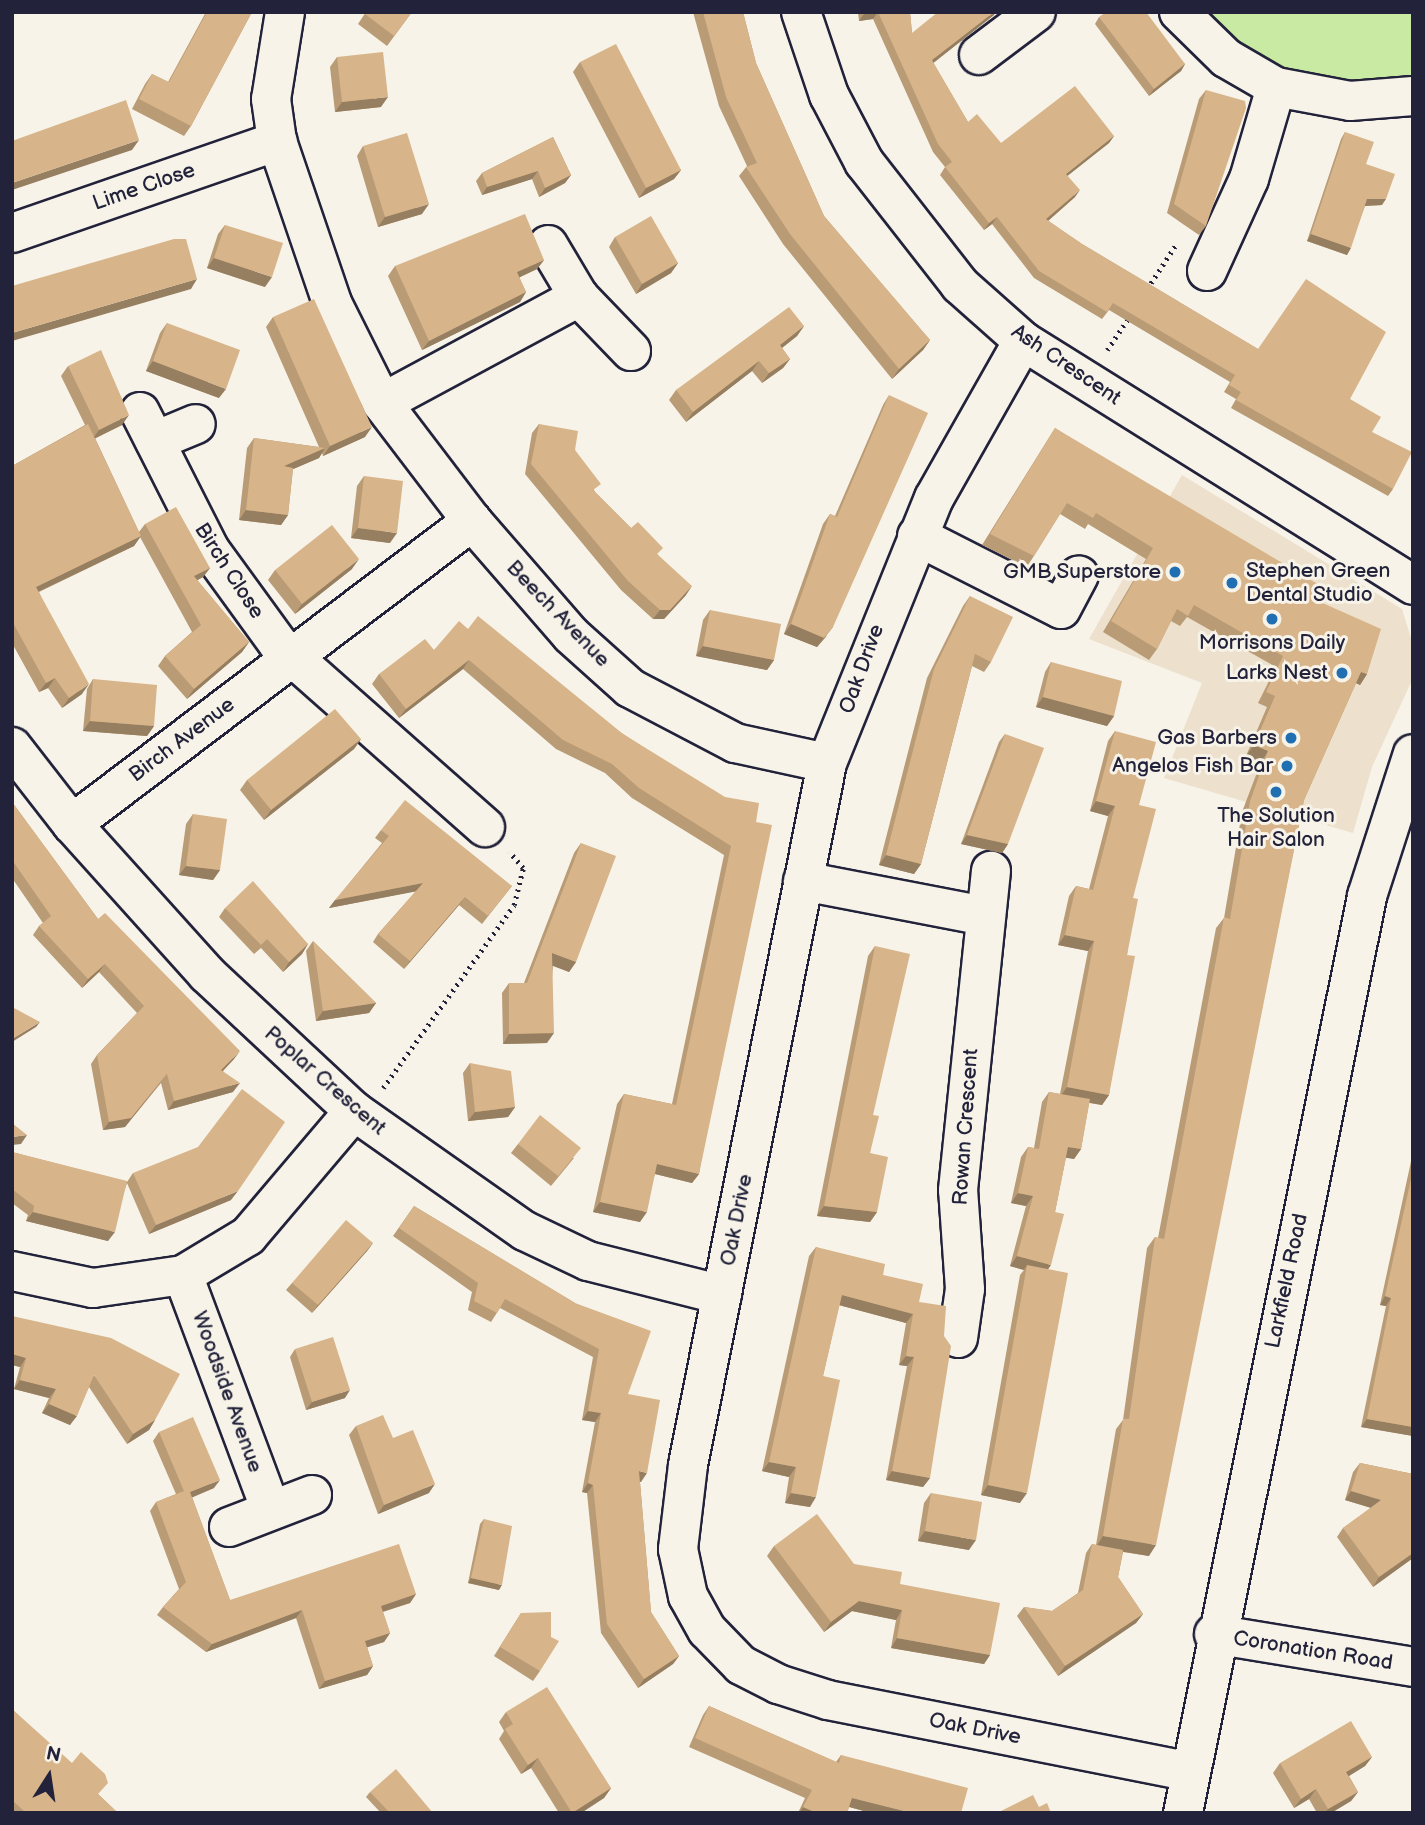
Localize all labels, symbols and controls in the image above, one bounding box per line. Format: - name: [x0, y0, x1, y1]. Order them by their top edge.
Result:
- street label: Lime Close: [89, 158, 199, 216]
- street label: Ash Crescent: [1006, 319, 1126, 411]
- street label: Birch Close: [189, 518, 269, 624]
- street label: Beech Avenue: [501, 556, 615, 672]
- place label: Stephen Green Dental Studio: [1246, 558, 1390, 608]
- place label: GMB Superstore: [1003, 559, 1161, 585]
- marker: GMB Superstore: [1167, 564, 1183, 580]
- marker: Stephen Green Dental Studio: [1224, 575, 1240, 591]
- marker: Morrisons Daily: [1264, 611, 1280, 627]
- street label: Oak Drive: [834, 621, 890, 717]
- place label: Morrisons Daily: [1199, 630, 1345, 656]
- place label: Larks Nest: [1226, 660, 1328, 686]
- marker: Larks Nest: [1334, 665, 1350, 681]
- street label: Birch Avenue: [124, 692, 240, 788]
- place label: Gas Barbers: [1157, 725, 1277, 751]
- marker: Gas Barbers: [1283, 730, 1299, 746]
- place label: Angelos Fish Bar: [1112, 753, 1273, 779]
- marker: Angelos Fish Bar: [1279, 758, 1295, 774]
- marker: The Solution Hair Salon: [1268, 784, 1284, 800]
- place label: The Solution Hair Salon: [1217, 803, 1335, 853]
- street label: Poplar Crescent: [259, 1021, 391, 1141]
- street label: Rowan Crescent: [948, 1048, 984, 1206]
- street label: Oak Drive: [716, 1172, 758, 1268]
- street label: Larkfield Road: [1260, 1211, 1314, 1351]
- street label: Woodside Avenue: [186, 1308, 268, 1476]
- street label: Coronation Road: [1231, 1626, 1395, 1676]
- street label: Oak Drive: [927, 1708, 1023, 1750]
- north arrow: [14, 1741, 84, 1811]
- text: N: [44, 1742, 63, 1768]

